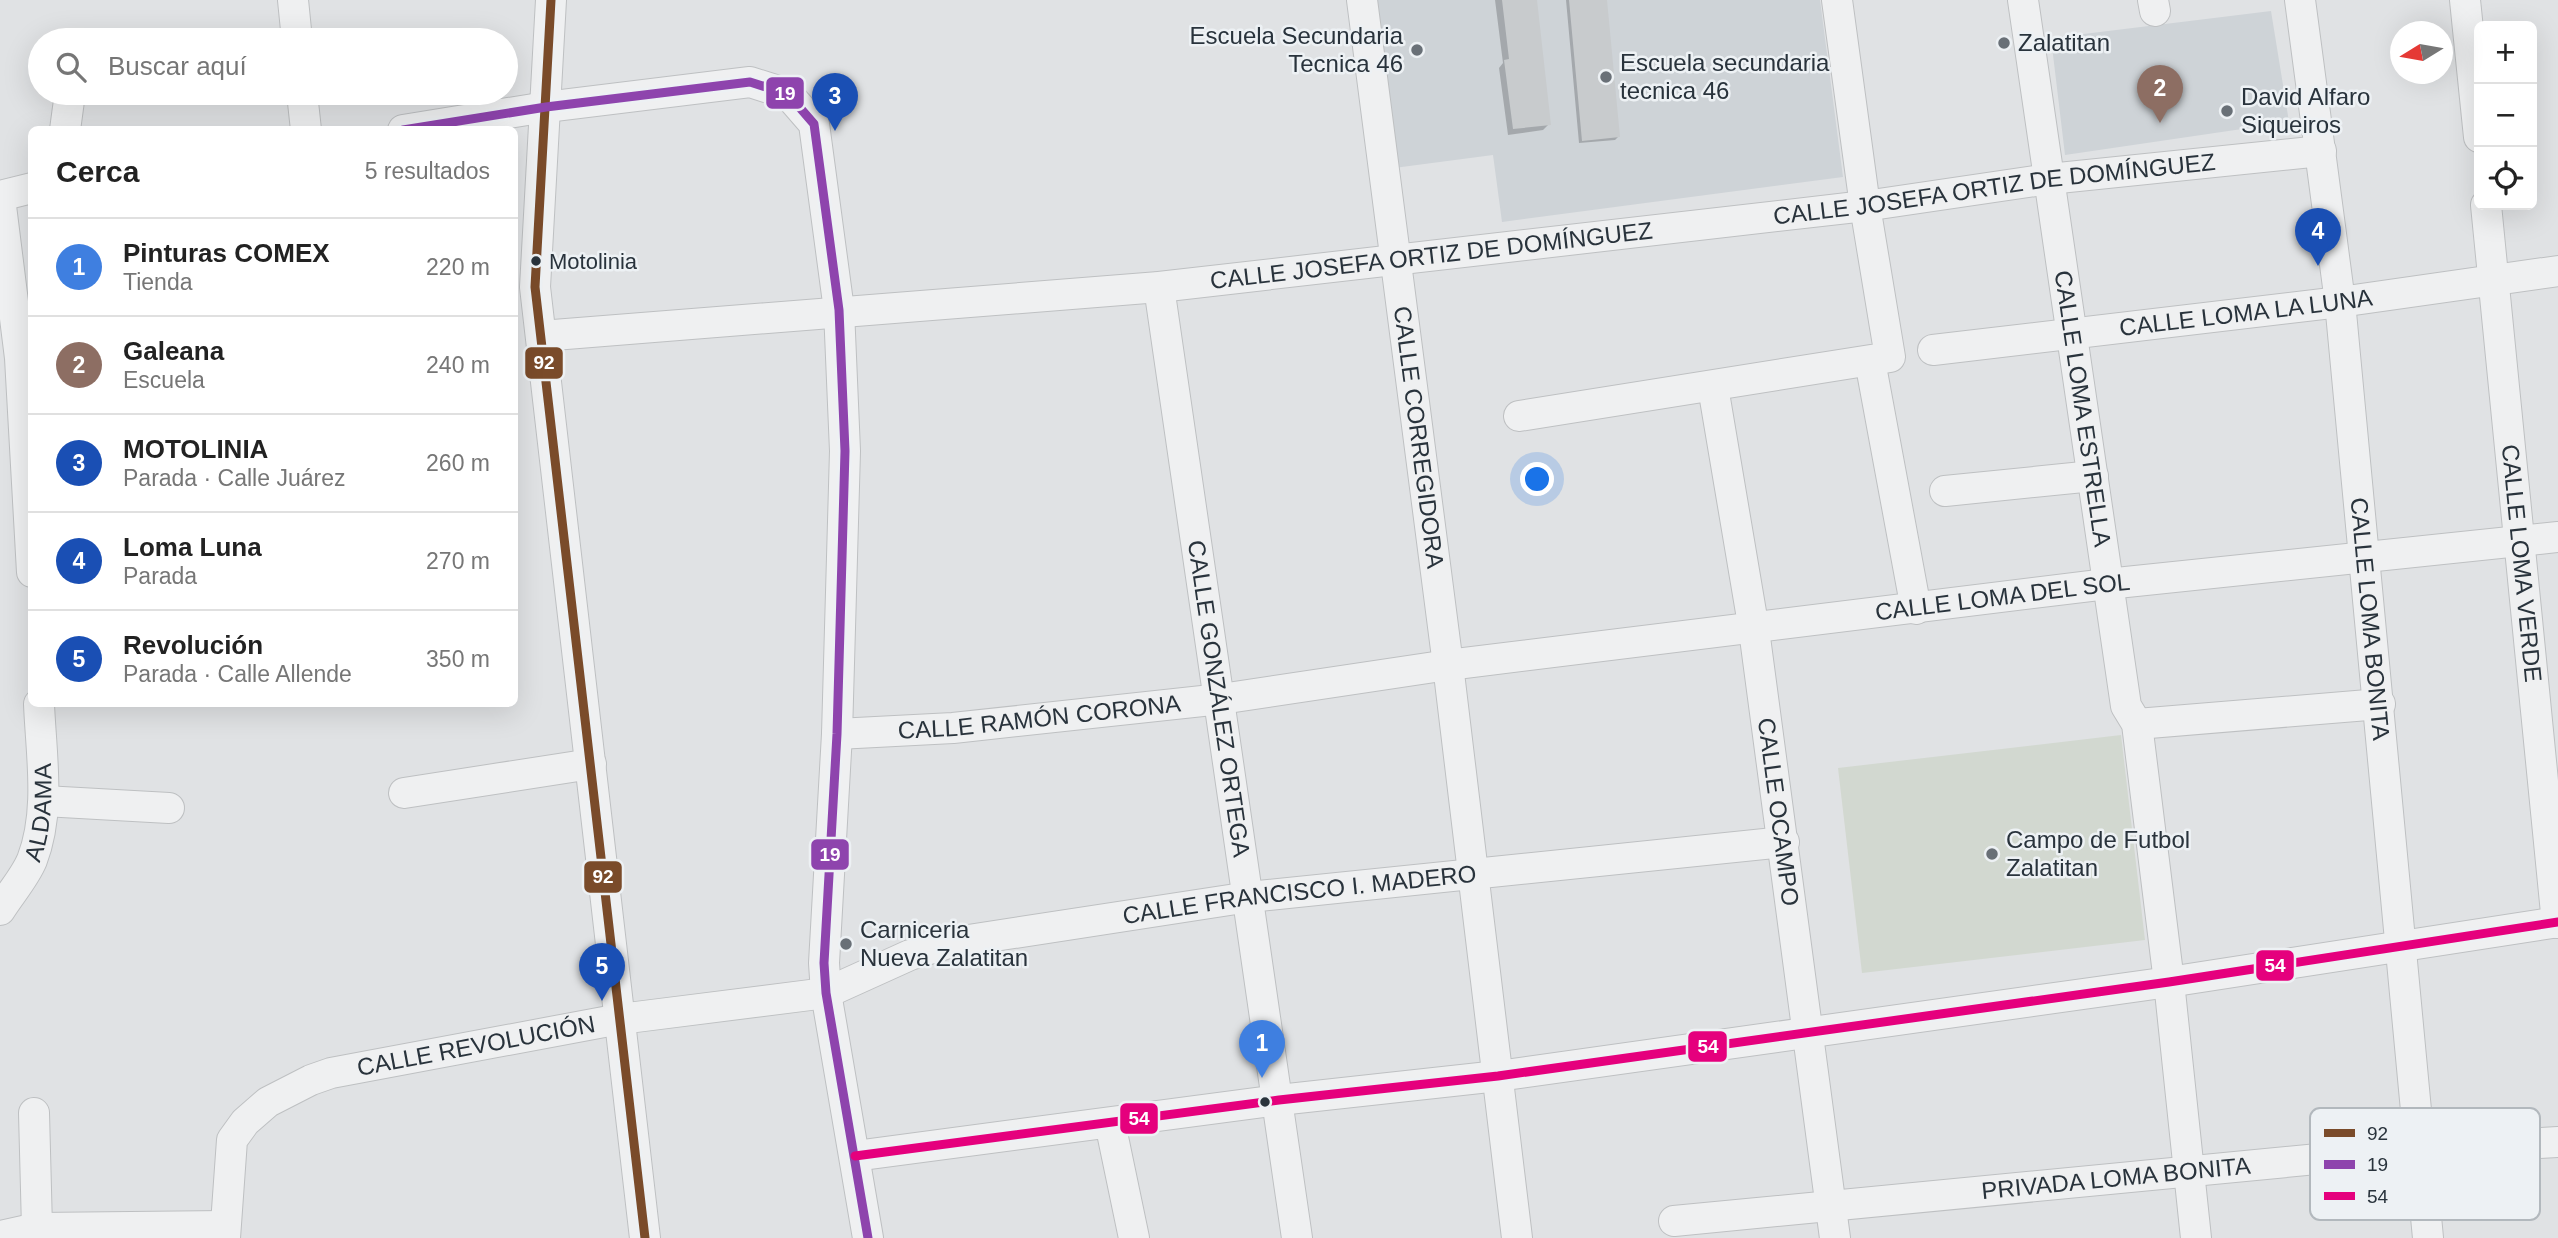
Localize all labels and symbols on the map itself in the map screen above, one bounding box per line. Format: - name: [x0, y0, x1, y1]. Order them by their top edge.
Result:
- north arrow: [2390, 21, 2453, 84]
- place label: Escuela Secundaria Tecnica 46: [1190, 22, 1404, 77]
- place label: Zalatitan: [2018, 29, 2110, 56]
- marker: Zalatitan: [1996, 35, 2012, 51]
- marker: Escuela Secundaria Tecnica 46: [1409, 42, 1425, 58]
- place label: Escuela secundaria tecnica 46: [1620, 49, 1830, 104]
- pin: 2: [2137, 65, 2183, 123]
- marker: Escuela secundaria tecnica 46: [1598, 69, 1614, 85]
- pin: 3: [812, 73, 858, 131]
- line badge: 19: [765, 76, 805, 110]
- text: 19: [774, 83, 796, 104]
- place label: David Alfaro Siqueiros: [2241, 83, 2370, 138]
- marker: David Alfaro Siqueiros: [2219, 103, 2235, 119]
- street label: CALLE JOSEFA ORTIZ DE DOMÍNGUEZ: [1772, 148, 2217, 229]
- pin: 4: [2295, 208, 2341, 266]
- street label: CALLE JOSEFA ORTIZ DE DOMÍNGUEZ: [1209, 216, 1654, 294]
- place label: Motolinia: [549, 249, 638, 274]
- marker: Motolinia: [529, 254, 543, 268]
- street label: CALLE LOMA ESTRELLA: [2050, 269, 2117, 549]
- street label: CALLE LOMA LA LUNA: [2118, 284, 2374, 341]
- street label: CALLE CORREGIDORA: [1389, 305, 1449, 570]
- line badge: 92: [524, 346, 564, 380]
- text: 92: [533, 352, 555, 373]
- street label: CALLE LOMA VERDE: [2497, 443, 2547, 683]
- your location: [1520, 462, 1554, 496]
- street label: CALLE LOMA BONITA: [2345, 496, 2395, 742]
- street label: CALLE GONZÁLEZ ORTEGA: [1183, 538, 1256, 859]
- street label: CALLE LOMA DEL SOL: [1873, 568, 2131, 625]
- street label: CALLE RAMÓN CORONA: [897, 689, 1182, 744]
- street label: CALLE OCAMPO: [1753, 716, 1805, 908]
- street label: ALDAMA: [19, 763, 56, 865]
- place label: Campo de Futbol Zalatitan: [2006, 826, 2190, 881]
- line badge: 19: [810, 838, 850, 871]
- text: 19: [819, 844, 841, 865]
- marker: Campo de Futbol Zalatitan: [1984, 846, 2000, 862]
- line badge: 92: [583, 860, 623, 894]
- street label: CALLE FRANCISCO I. MADERO: [1121, 860, 1478, 929]
- text: 92: [592, 866, 614, 887]
- place label: Carniceria Nueva Zalatitan: [860, 916, 1028, 971]
- marker: Carniceria Nueva Zalatitan: [838, 936, 854, 952]
- pin: 5: [579, 943, 625, 1001]
- line badge: 54: [2255, 949, 2295, 982]
- text: 54: [2264, 955, 2286, 976]
- street label: CALLE REVOLUCIÓN: [355, 1010, 597, 1081]
- pin: 1: [1239, 1020, 1285, 1078]
- line badge: 54: [1687, 1030, 1728, 1063]
- text: 54: [1697, 1036, 1719, 1057]
- unlabelled marker: [1258, 1095, 1272, 1109]
- line badge: 54: [1119, 1102, 1159, 1135]
- text: 54: [1128, 1108, 1150, 1129]
- legend: [2310, 1108, 2540, 1220]
- text: 92: [2367, 1123, 2388, 1144]
- street label: PRIVADA LOMA BONITA: [1980, 1152, 2252, 1204]
- text: 19: [2367, 1154, 2388, 1175]
- text: 54: [2367, 1186, 2389, 1207]

